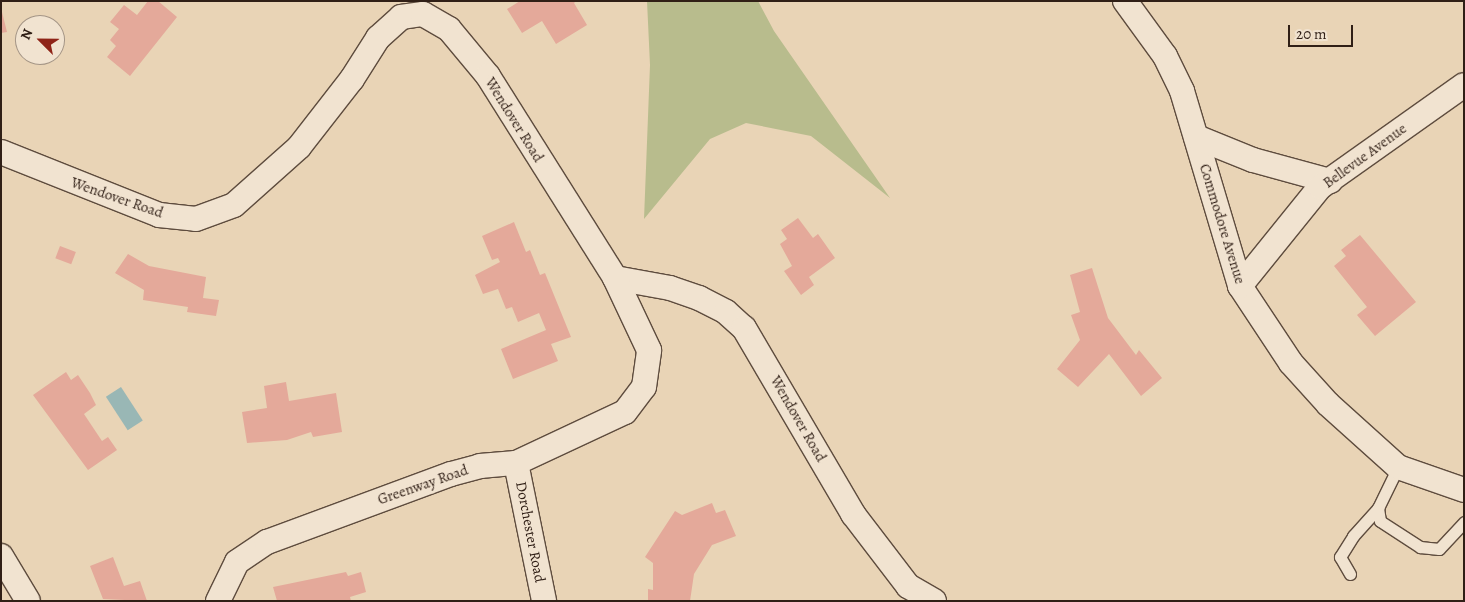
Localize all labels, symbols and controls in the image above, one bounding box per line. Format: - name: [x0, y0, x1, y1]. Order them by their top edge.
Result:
- north arrow: [15, 15, 65, 65]
- scale bar: [1290, 15, 1355, 47]
- text: 20 m: [1296, 24, 1327, 44]
- text: N: [16, 26, 37, 43]
- street label: Wendover Road: [481, 74, 547, 166]
- street label: Bellevue Avenue: [1320, 120, 1410, 192]
- street label: Commodore Avenue: [1195, 162, 1249, 286]
- street label: Wendover Road: [69, 174, 165, 222]
- street label: Wendover Road: [766, 373, 830, 465]
- street label: Greenway Road: [375, 461, 471, 509]
- street label: Dorchester Road: [511, 480, 549, 584]

